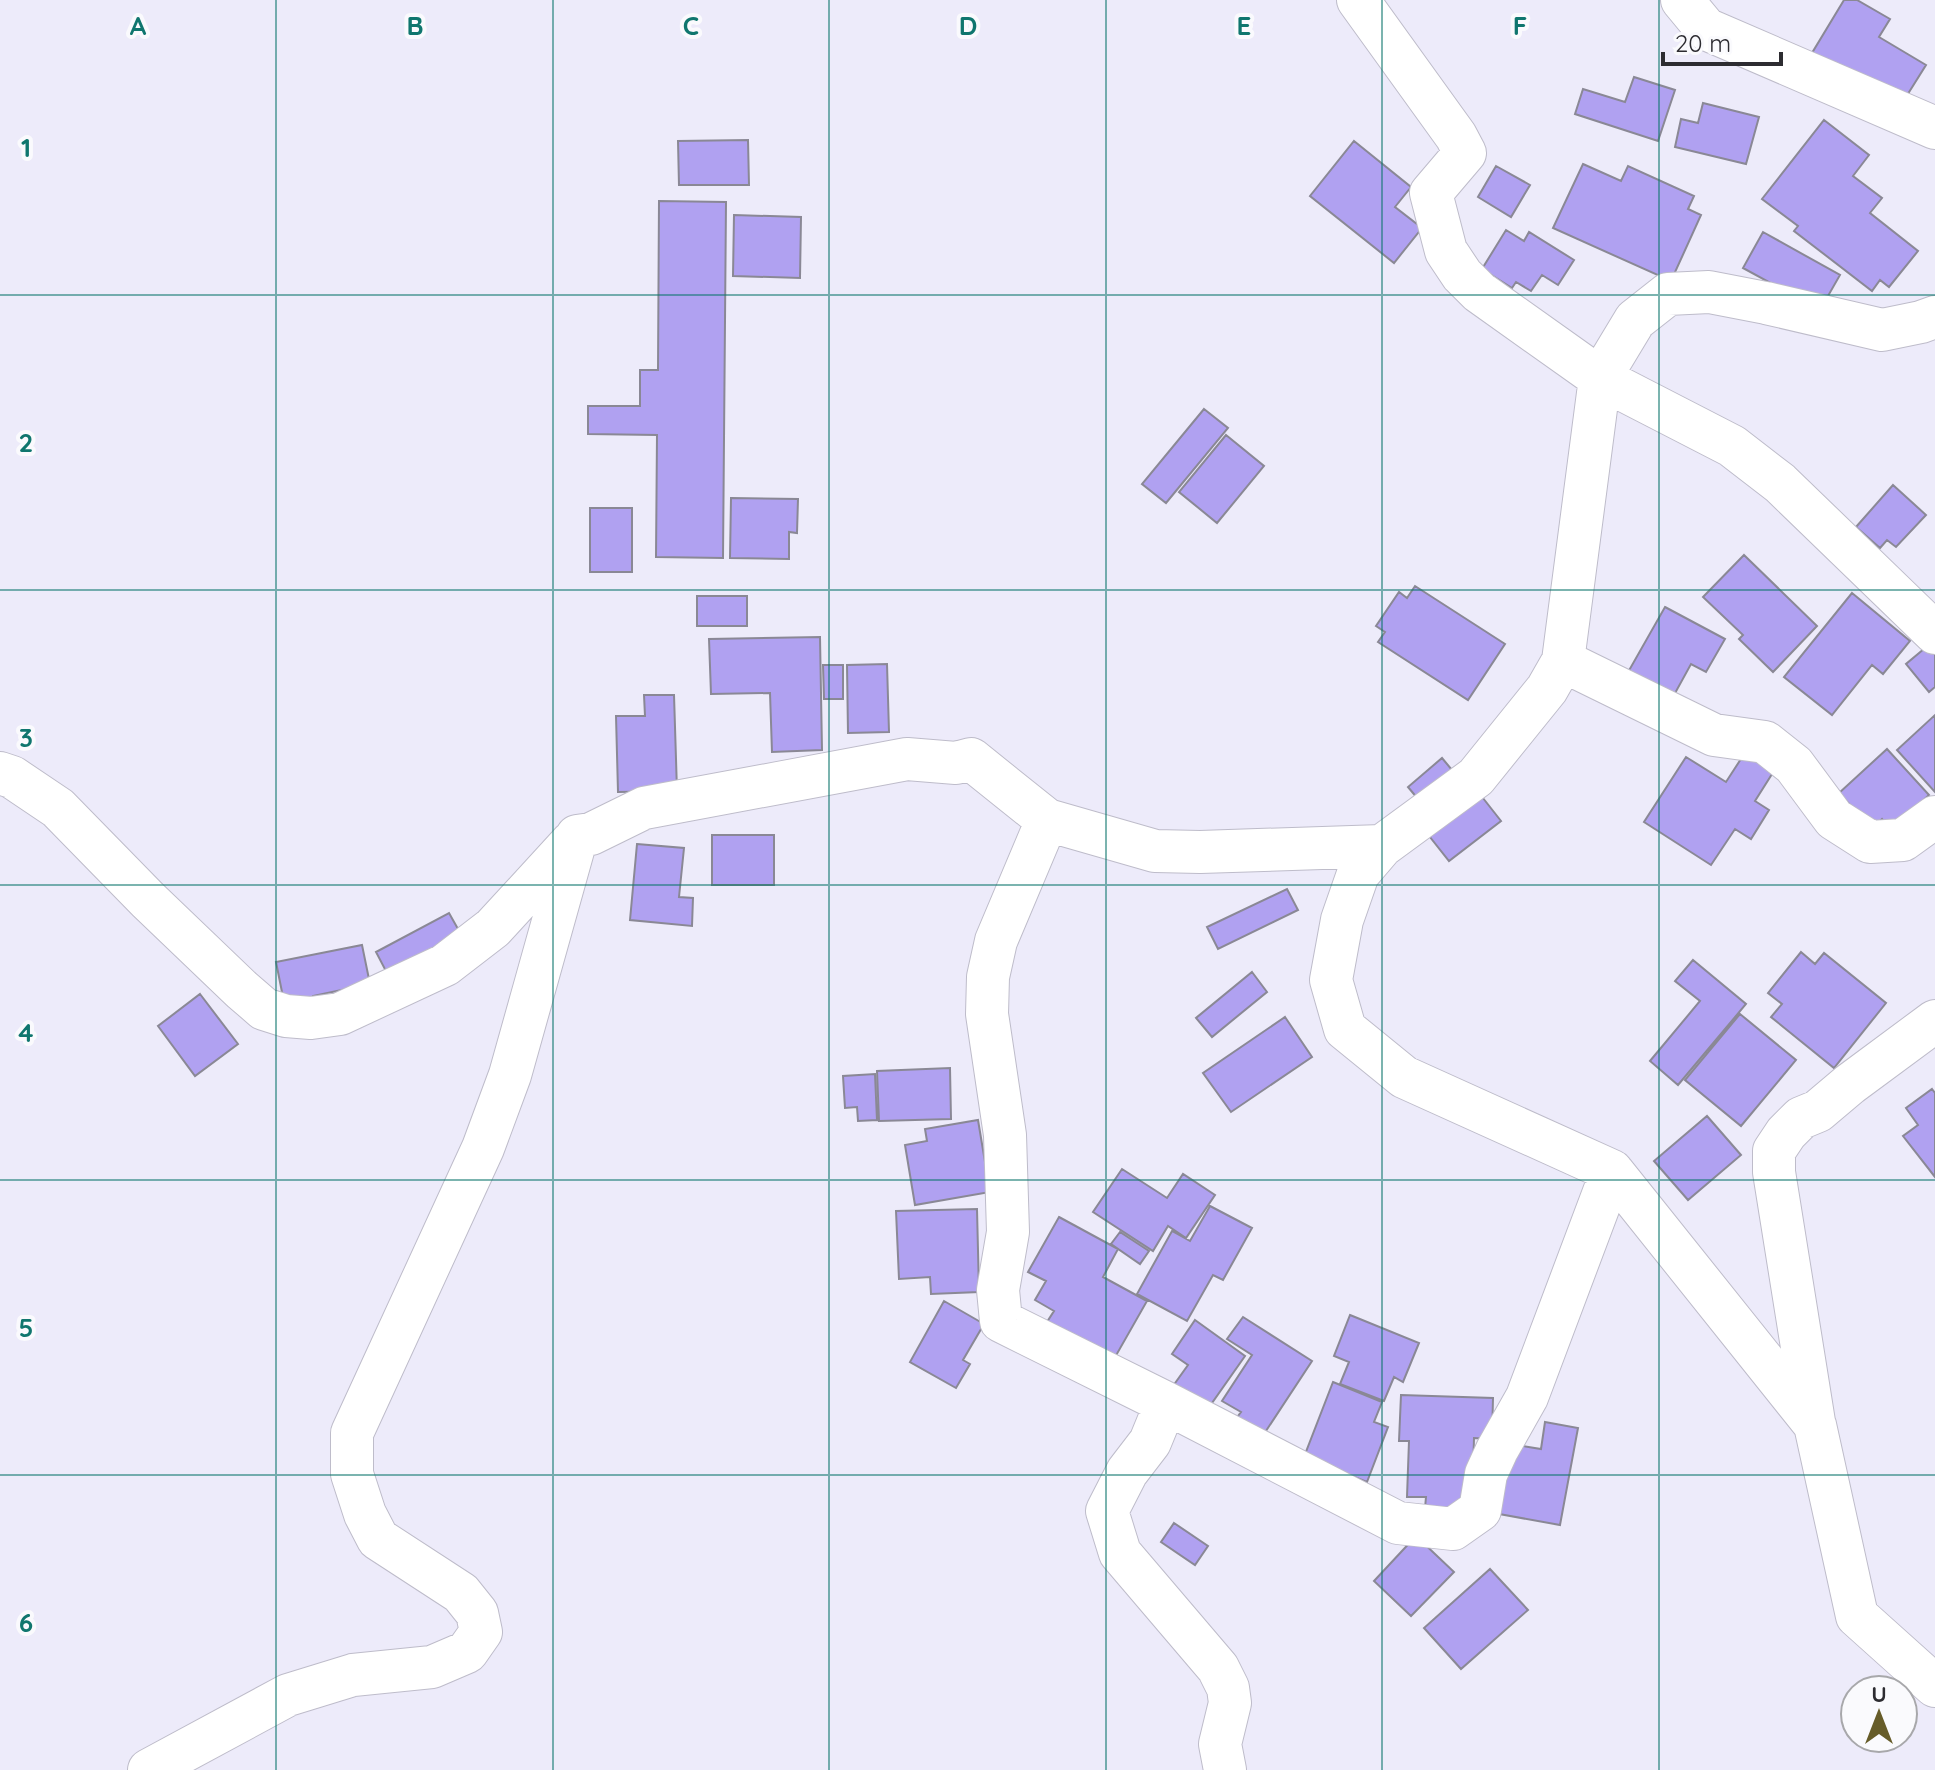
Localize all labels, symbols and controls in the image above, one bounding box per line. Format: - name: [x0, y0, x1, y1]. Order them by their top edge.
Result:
- text: A: [130, 9, 147, 42]
- text: B: [406, 9, 424, 42]
- text: C: [683, 9, 699, 42]
- text: D: [959, 9, 977, 42]
- text: E: [1237, 9, 1251, 42]
- text: F: [1513, 9, 1527, 42]
- scale bar: [1663, 16, 1781, 66]
- text: 20 m: [1675, 28, 1731, 58]
- text: 1: [21, 131, 31, 164]
- text: 2: [19, 426, 33, 459]
- text: 3: [19, 721, 33, 754]
- text: 4: [18, 1016, 34, 1049]
- text: 5: [19, 1311, 33, 1344]
- text: 6: [19, 1606, 33, 1639]
- north arrow: [1839, 1674, 1919, 1754]
- text: U: [1871, 1680, 1887, 1708]

